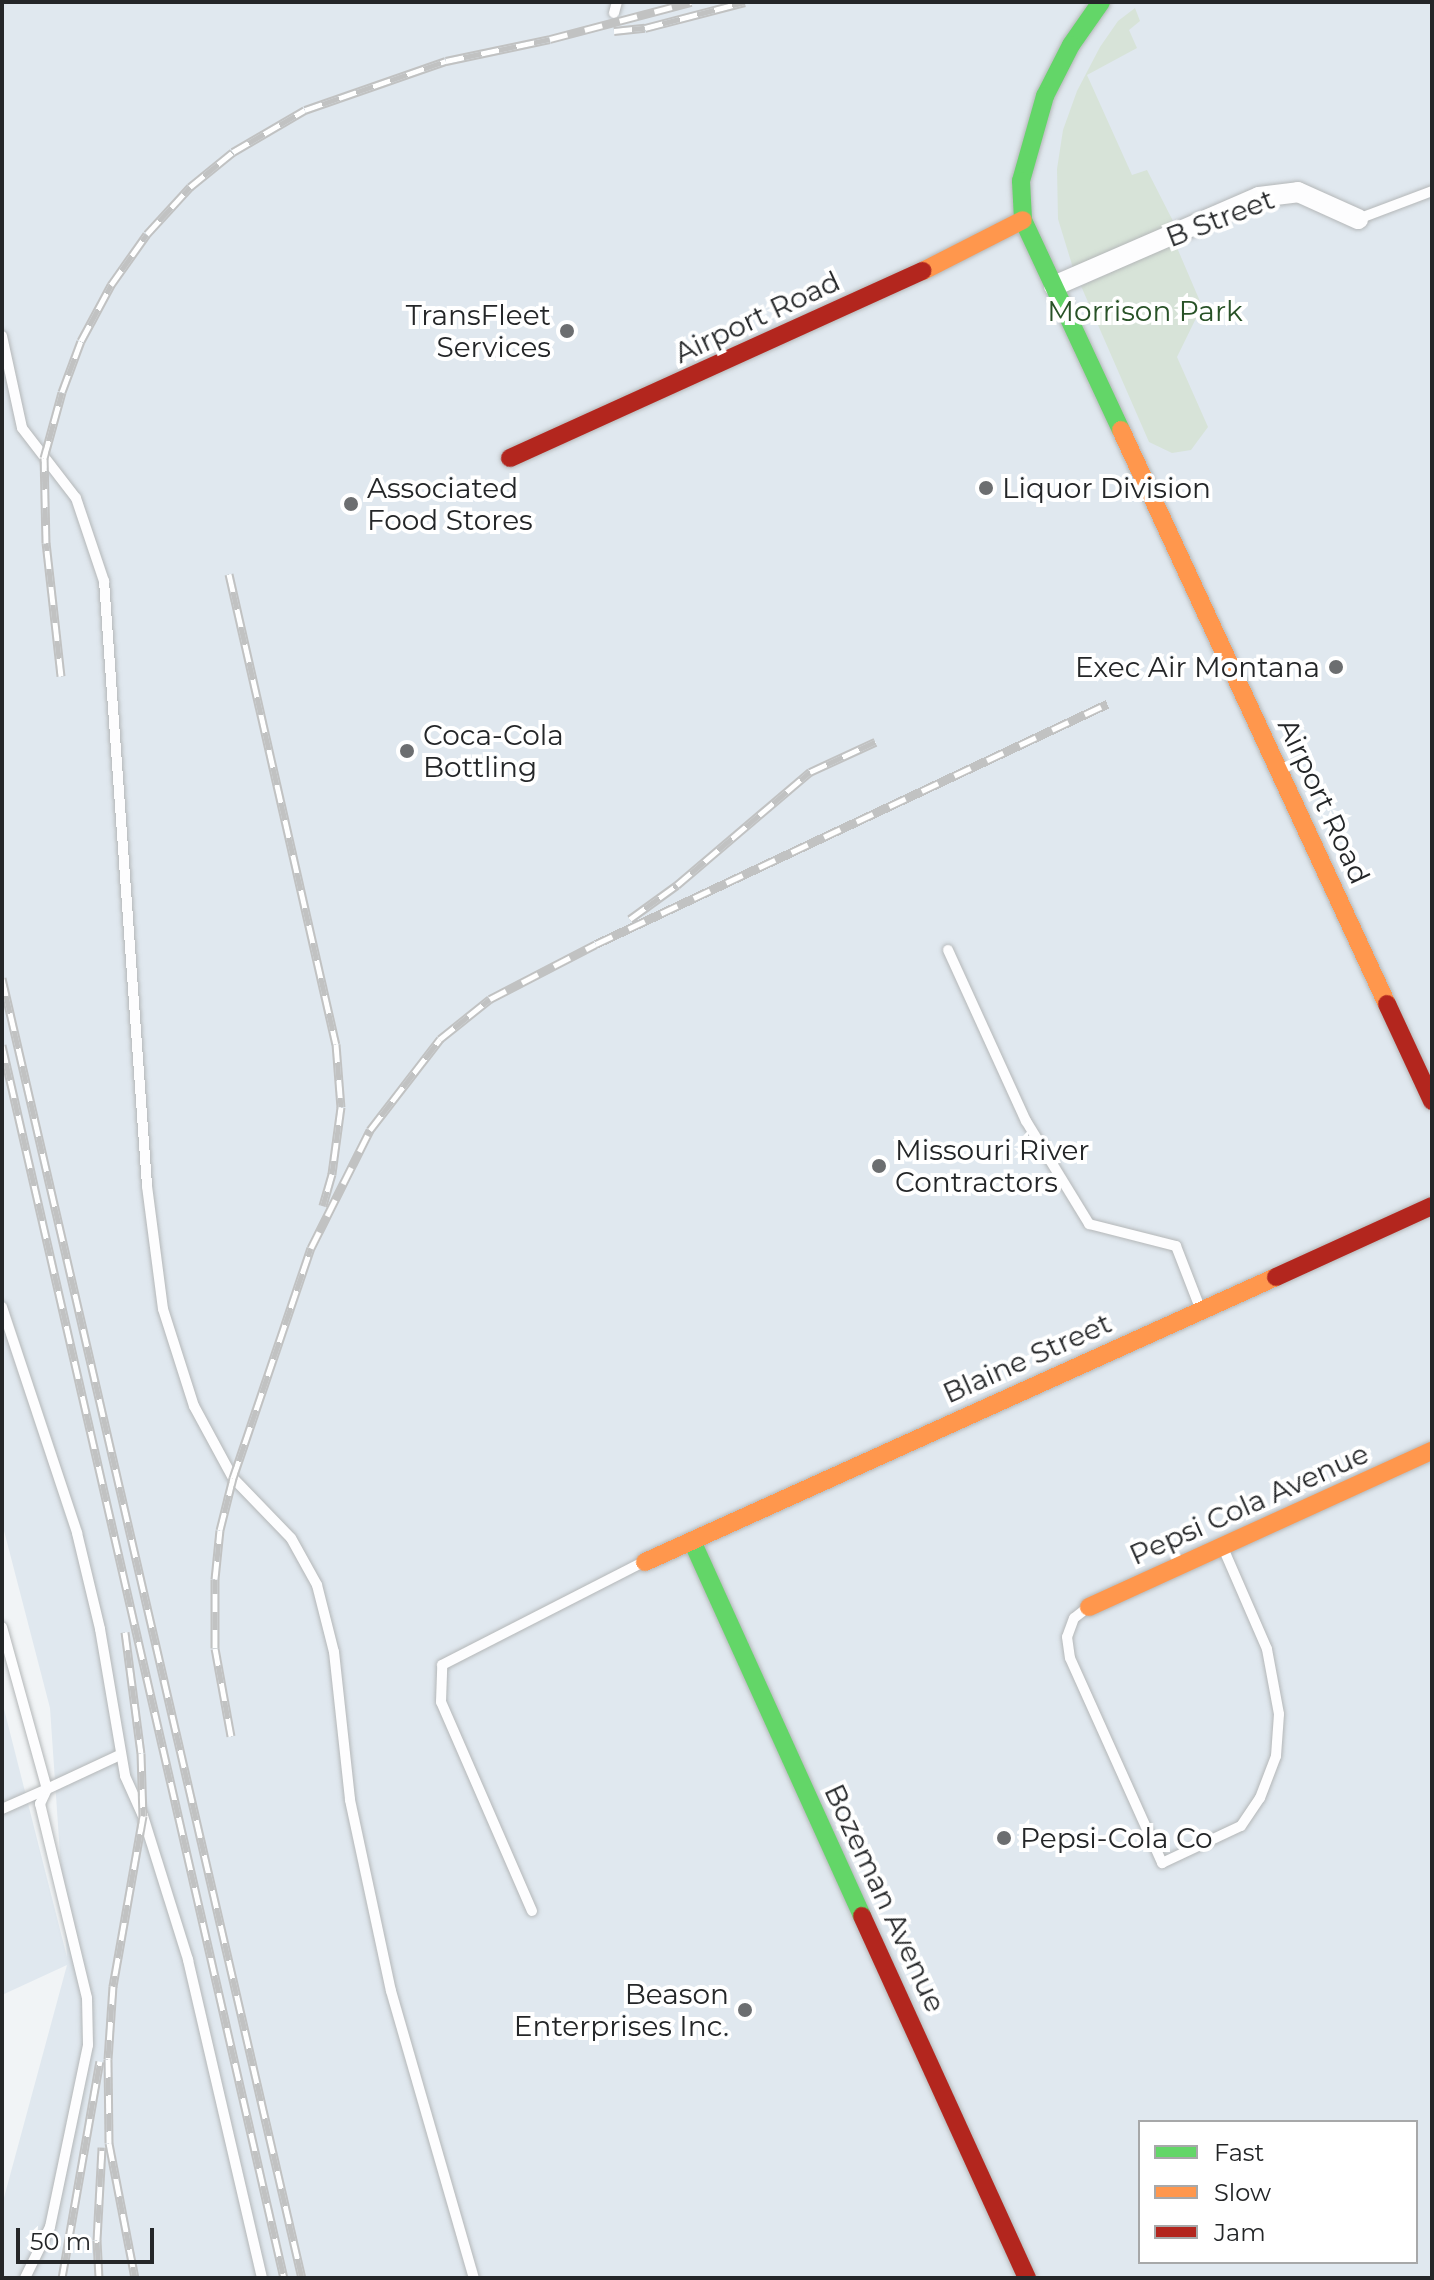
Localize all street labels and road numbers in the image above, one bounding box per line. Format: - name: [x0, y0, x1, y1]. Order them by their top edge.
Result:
- street label: B Street: [1161, 182, 1279, 254]
- street label: Airport Road: [669, 264, 845, 370]
- street label: Airport Road: [1271, 713, 1377, 889]
- street label: Blaine Street: [938, 1306, 1116, 1410]
- street label: Pepsi Cola Avenue: [1124, 1436, 1374, 1572]
- street label: Bozeman Avenue: [817, 1779, 953, 2017]

